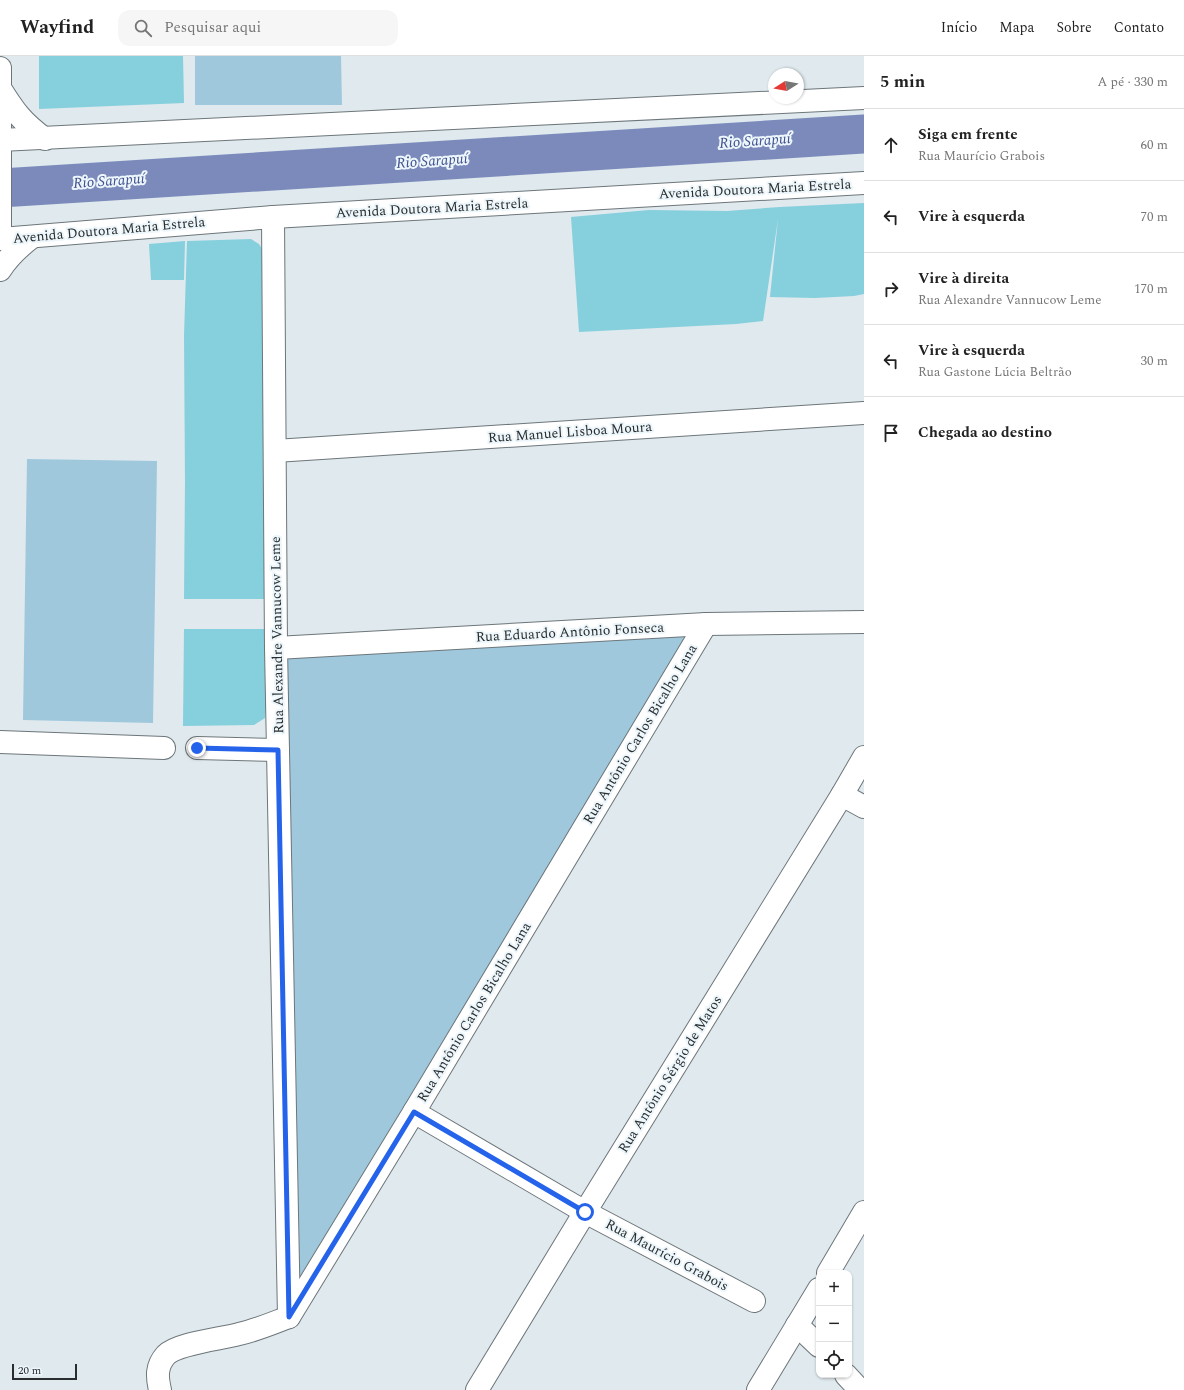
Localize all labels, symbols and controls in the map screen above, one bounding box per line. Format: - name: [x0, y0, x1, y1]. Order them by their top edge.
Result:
- search box: [118, 10, 398, 46]
- text: Wayfind: [20, 13, 94, 42]
- text: Pesquisar aqui: [164, 16, 261, 39]
- icon: search: [132, 17, 154, 39]
- text: Início: [941, 17, 977, 38]
- text: Mapa: [999, 17, 1034, 38]
- text: Sobre: [1056, 17, 1092, 38]
- text: Contato: [1114, 17, 1164, 38]
- north arrow: [768, 68, 804, 104]
- text: 5 min: [880, 69, 925, 95]
- text: A pé · 330 m: [1098, 72, 1168, 92]
- text: Siga em frente: [918, 123, 1018, 146]
- water label: Rio Sarapuí: [718, 127, 793, 155]
- icon: ahead: [880, 134, 902, 156]
- text: 60 m: [1141, 135, 1168, 155]
- text: Rua Maurício Grabois: [918, 146, 1045, 166]
- water label: Rio Sarapuí: [395, 147, 470, 175]
- water label: Rio Sarapuí: [72, 167, 147, 195]
- street label: Avenida Doutora Maria Estrela: [658, 173, 852, 205]
- street label: Avenida Doutora Maria Estrela: [335, 192, 529, 224]
- text: Vire à esquerda: [918, 205, 1025, 228]
- icon: left: [880, 206, 902, 228]
- text: 70 m: [1141, 207, 1168, 227]
- street label: Avenida Doutora Maria Estrela: [12, 211, 206, 249]
- text: Vire à direita: [918, 267, 1009, 290]
- icon: right: [880, 278, 902, 300]
- text: 170 m: [1134, 279, 1168, 299]
- text: Rua Alexandre Vannucow Leme: [918, 290, 1101, 310]
- text: Vire à esquerda: [918, 339, 1025, 362]
- icon: left: [880, 350, 902, 372]
- text: 30 m: [1141, 351, 1168, 371]
- text: Rua Gastone Lúcia Beltrão: [918, 362, 1072, 382]
- street label: Rua Manuel Lisboa Moura: [487, 416, 653, 448]
- text: Chegada ao destino: [918, 421, 1052, 444]
- icon: arrive: [880, 422, 902, 444]
- street label: Rua Alexandre Vannucow Leme: [265, 536, 289, 734]
- street label: Rua Eduardo Antônio Fonseca: [475, 617, 665, 647]
- street label: Rua Antônio Carlos Bicalho Lana: [578, 640, 702, 828]
- route end: [188, 739, 206, 757]
- street label: Rua Antônio Carlos Bicalho Lana: [412, 918, 536, 1106]
- street label: Rua Antônio Sérgio de Matos: [613, 991, 727, 1157]
- route start: [576, 1203, 594, 1221]
- street label: Rua Maurício Grabois: [602, 1214, 732, 1296]
- map controls: [816, 1270, 852, 1378]
- button: +: [816, 1270, 852, 1306]
- button: −: [816, 1306, 852, 1342]
- button: locate: [816, 1342, 852, 1378]
- scale bar: [12, 1362, 77, 1381]
- text: 20 m: [18, 1362, 41, 1379]

